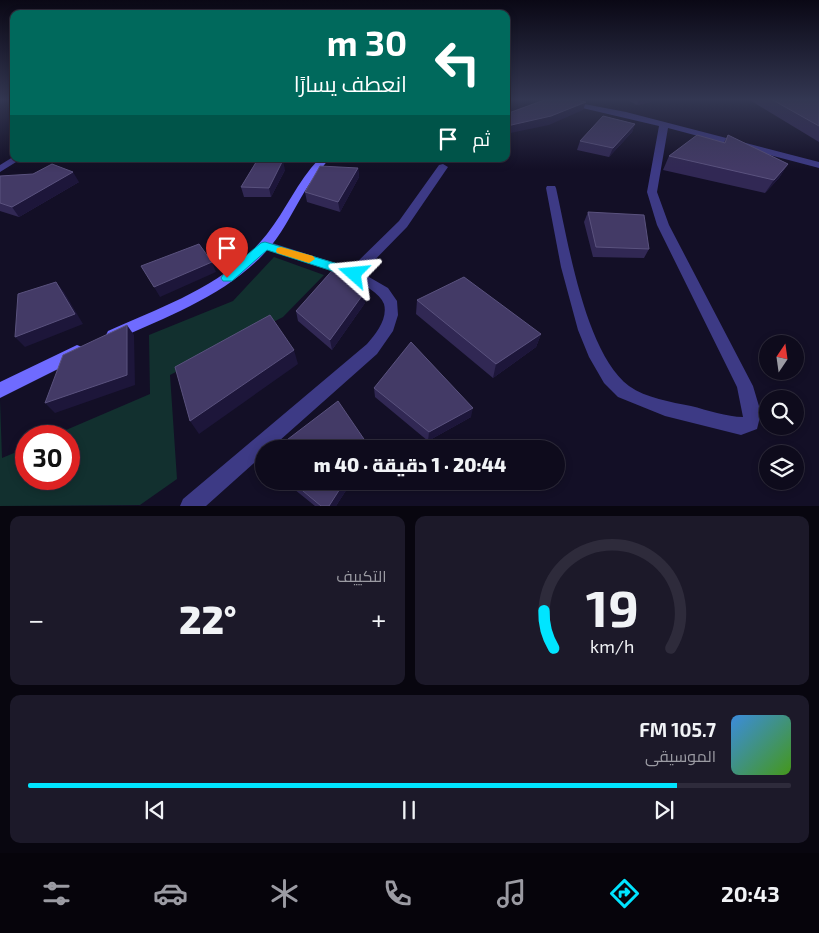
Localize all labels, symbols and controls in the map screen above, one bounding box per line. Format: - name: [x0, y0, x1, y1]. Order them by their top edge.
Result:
- text: 30 m: [327, 21, 407, 63]
- icon: left: [425, 30, 490, 95]
- text: انعطف يسارًا: [294, 70, 407, 96]
- icon: arrive: [434, 125, 462, 153]
- text: ثم: [472, 127, 490, 150]
- pin: [206, 227, 248, 278]
- icon: arrive: [213, 234, 241, 262]
- position arrow: [327, 247, 379, 299]
- north arrow: [759, 335, 804, 380]
- map controls: [759, 335, 804, 490]
- button: search: [759, 390, 804, 435]
- speed limit sign: 30: [15, 425, 80, 490]
- button: layers: [759, 445, 804, 490]
- text: 20:44 · 1 دقيقة · 40 m: [314, 453, 506, 476]
- text: التكييف: [336, 566, 387, 585]
- text: 19: [585, 575, 638, 637]
- text: 22°: [179, 596, 237, 642]
- text: −: [28, 602, 44, 636]
- text: +: [371, 602, 387, 636]
- text: km/h: [590, 635, 634, 657]
- text: 105.7 FM: [639, 718, 716, 741]
- text: الموسيقى: [645, 746, 716, 765]
- icon: previous: [141, 796, 169, 824]
- icon: pause: [395, 796, 423, 824]
- icon: next: [650, 796, 678, 824]
- icon: filters: [39, 876, 74, 911]
- icon: car: [153, 876, 188, 911]
- icon: climate: [267, 876, 302, 911]
- icon: phone: [380, 876, 415, 911]
- icon: music: [494, 876, 529, 911]
- icon: directions: [607, 876, 642, 911]
- text: 20:43: [721, 880, 780, 906]

